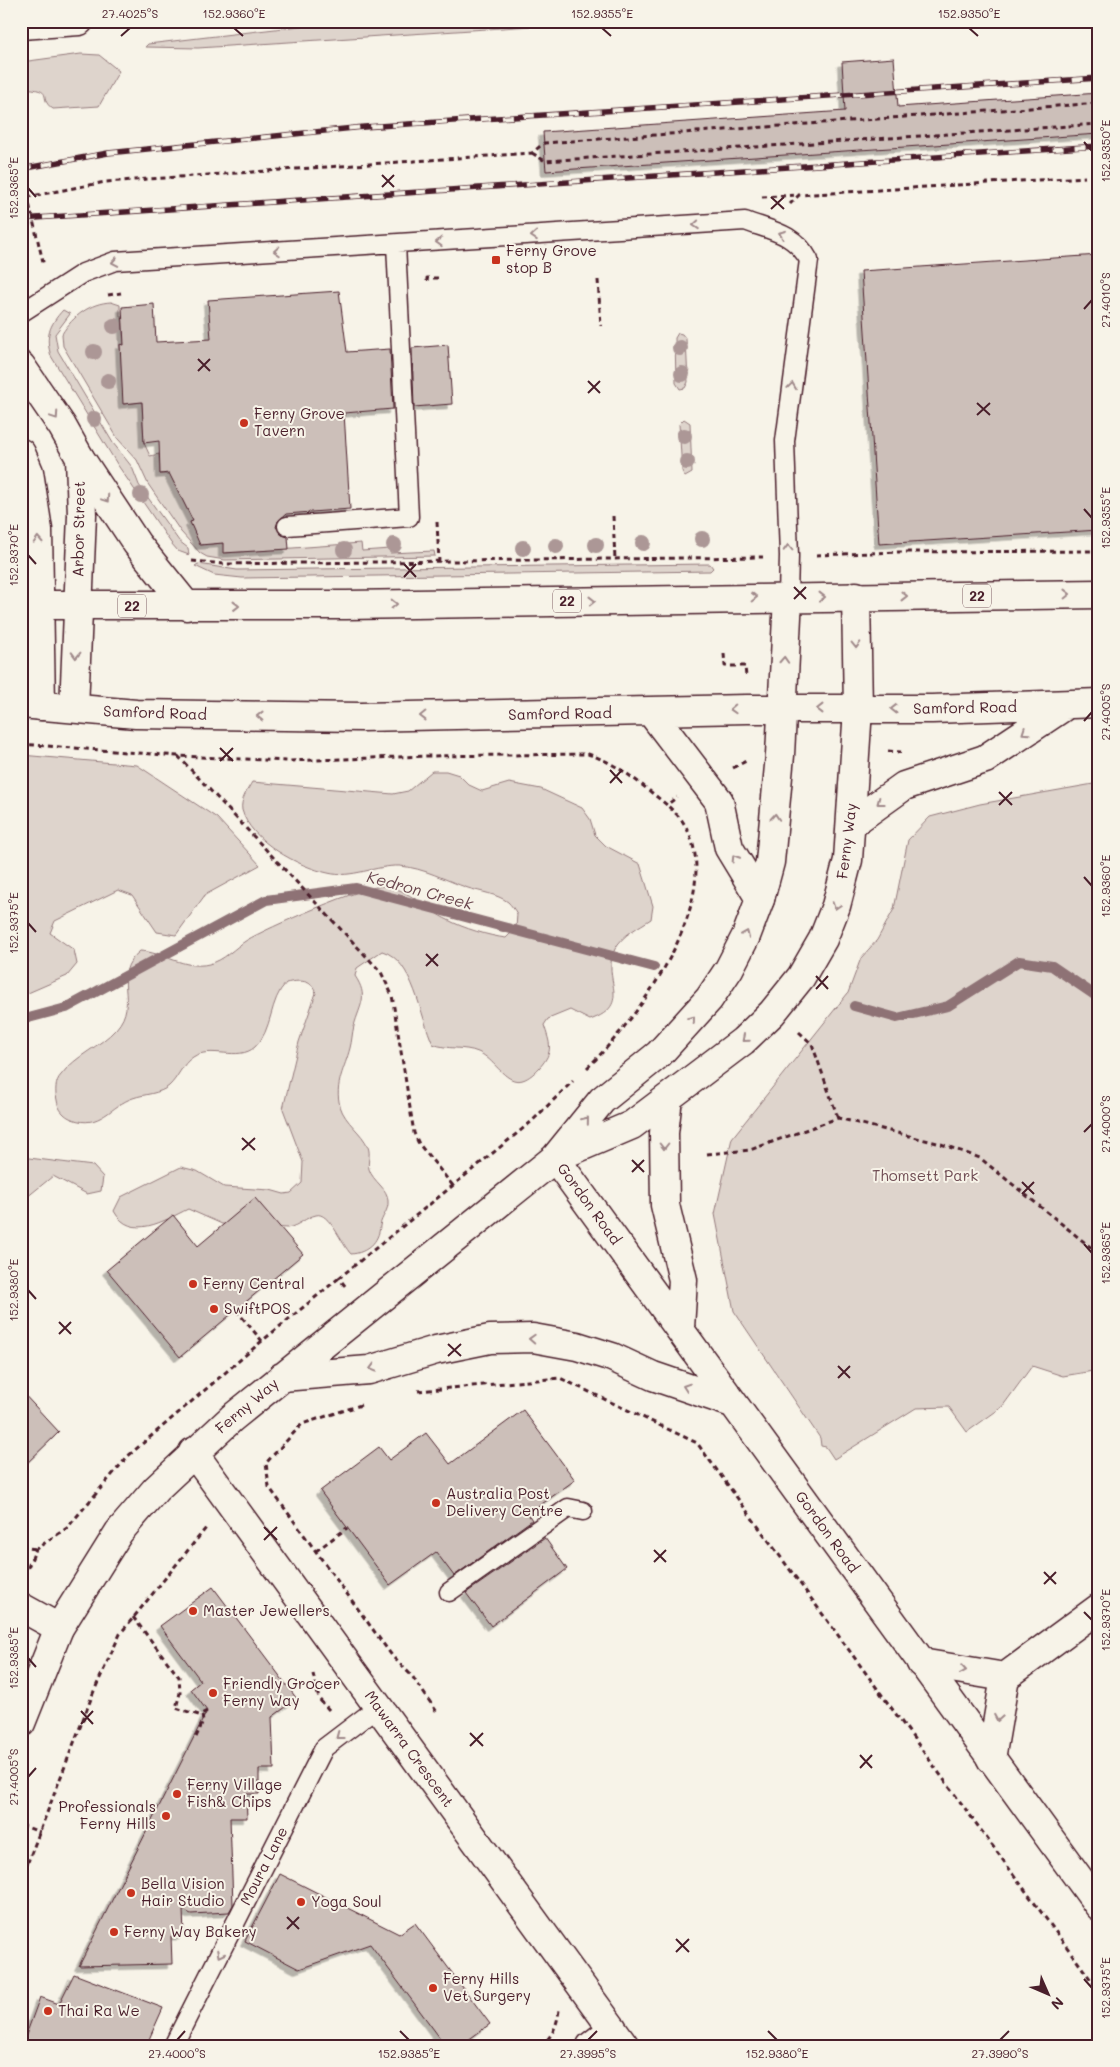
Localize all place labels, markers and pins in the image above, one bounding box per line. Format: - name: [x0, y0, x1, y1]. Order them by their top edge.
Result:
- place label: Ferny Grove stop B: [506, 240, 597, 277]
- marker: Ferny Grove stop B: [490, 254, 502, 266]
- place label: Ferny Grove Tavern: [254, 403, 345, 440]
- marker: Ferny Grove Tavern: [238, 417, 250, 429]
- place label: Ferny Central: [203, 1273, 305, 1293]
- marker: Ferny Central: [187, 1278, 199, 1290]
- place label: SwiftPOS: [224, 1298, 291, 1318]
- marker: SwiftPOS: [208, 1303, 220, 1315]
- place label: Australia Post Delivery Centre: [446, 1483, 563, 1520]
- marker: Australia Post Delivery Centre: [430, 1497, 442, 1509]
- place label: Master Jewellers: [203, 1600, 330, 1620]
- marker: Master Jewellers: [187, 1605, 199, 1617]
- place label: Friendly Grocer Ferny Way: [223, 1673, 340, 1710]
- marker: Friendly Grocer Ferny Way: [207, 1687, 219, 1699]
- place label: Ferny Village Fish& Chips: [187, 1774, 282, 1811]
- marker: Ferny Village Fish& Chips: [171, 1788, 183, 1800]
- place label: Professionals Ferny Hills: [59, 1796, 156, 1833]
- marker: Professionals Ferny Hills: [160, 1810, 172, 1822]
- place label: Bella Vision Hair Studio: [141, 1873, 225, 1910]
- marker: Bella Vision Hair Studio: [125, 1887, 137, 1899]
- place label: Yoga Soul: [311, 1891, 382, 1911]
- marker: Yoga Soul: [295, 1896, 307, 1908]
- place label: Ferny Way Bakery: [124, 1921, 257, 1941]
- marker: Ferny Way Bakery: [108, 1926, 120, 1938]
- place label: Ferny Hills Vet Surgery: [443, 1968, 531, 2005]
- marker: Ferny Hills Vet Surgery: [427, 1982, 439, 1994]
- place label: Thai Ra We: [58, 2000, 140, 2020]
- marker: Thai Ra We: [42, 2005, 54, 2017]

